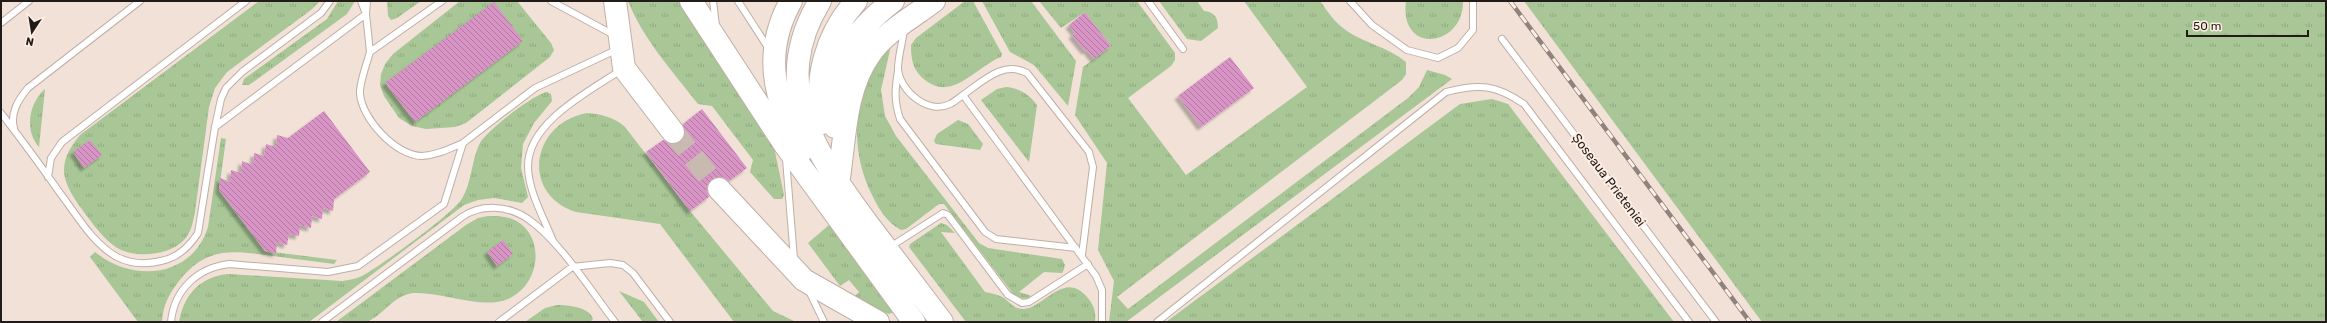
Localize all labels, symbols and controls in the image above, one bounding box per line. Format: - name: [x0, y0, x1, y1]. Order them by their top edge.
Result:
- north arrow: [12, 12, 52, 52]
- scale bar: [2187, 12, 2308, 38]
- text: 50 m: [2193, 19, 2221, 33]
- text: N: [25, 34, 35, 48]
- street label: Șoseaua Prieteniei: [1569, 131, 1649, 229]

